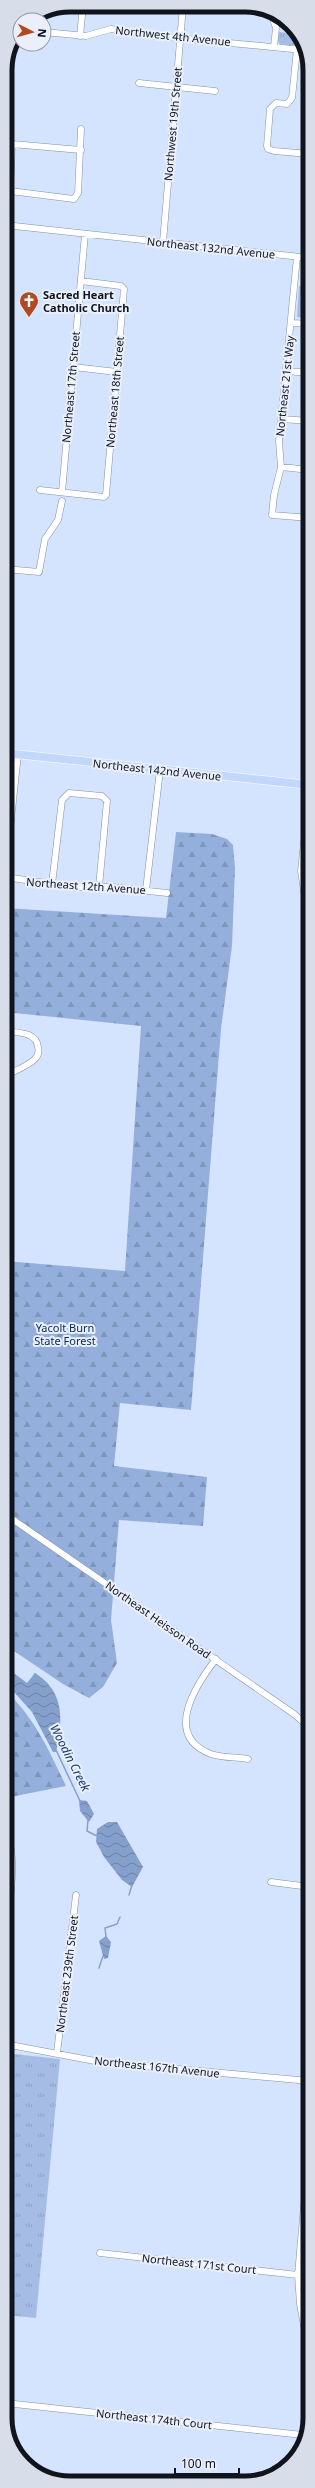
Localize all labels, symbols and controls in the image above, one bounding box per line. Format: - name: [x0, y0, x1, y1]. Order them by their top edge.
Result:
- north arrow: [12, 12, 52, 52]
- street label: Northwest 4th Avenue: [115, 22, 231, 49]
- text: N: [35, 28, 50, 38]
- street label: Northwest 19th Street: [160, 66, 185, 181]
- street label: Northeast 132nd Avenue: [146, 233, 276, 262]
- place label: Sacred Heart Catholic Church: [43, 287, 129, 315]
- church icon: Sacred Heart Catholic Church: [18, 290, 40, 318]
- street label: Northeast 17th Street: [58, 331, 83, 443]
- street label: Northeast 21st Way: [272, 334, 297, 437]
- street label: Northeast 18th Street: [102, 336, 127, 448]
- street label: Northeast 142nd Avenue: [92, 755, 222, 784]
- street label: Northeast 12th Avenue: [26, 874, 146, 897]
- park label: Yacolt Burn State Forest: [34, 1320, 96, 1348]
- street label: Northeast Heisson Road: [103, 1578, 214, 1662]
- water label: Woodin Creek: [46, 1721, 95, 1795]
- street label: Northeast 239th Street: [52, 1914, 81, 2033]
- street label: Northeast 167th Avenue: [94, 2052, 220, 2081]
- street label: Northeast 171st Court: [141, 2250, 257, 2277]
- street label: Northeast 174th Court: [95, 2405, 213, 2432]
- scale bar: [175, 2450, 239, 2476]
- text: 100 m: [181, 2455, 216, 2472]

